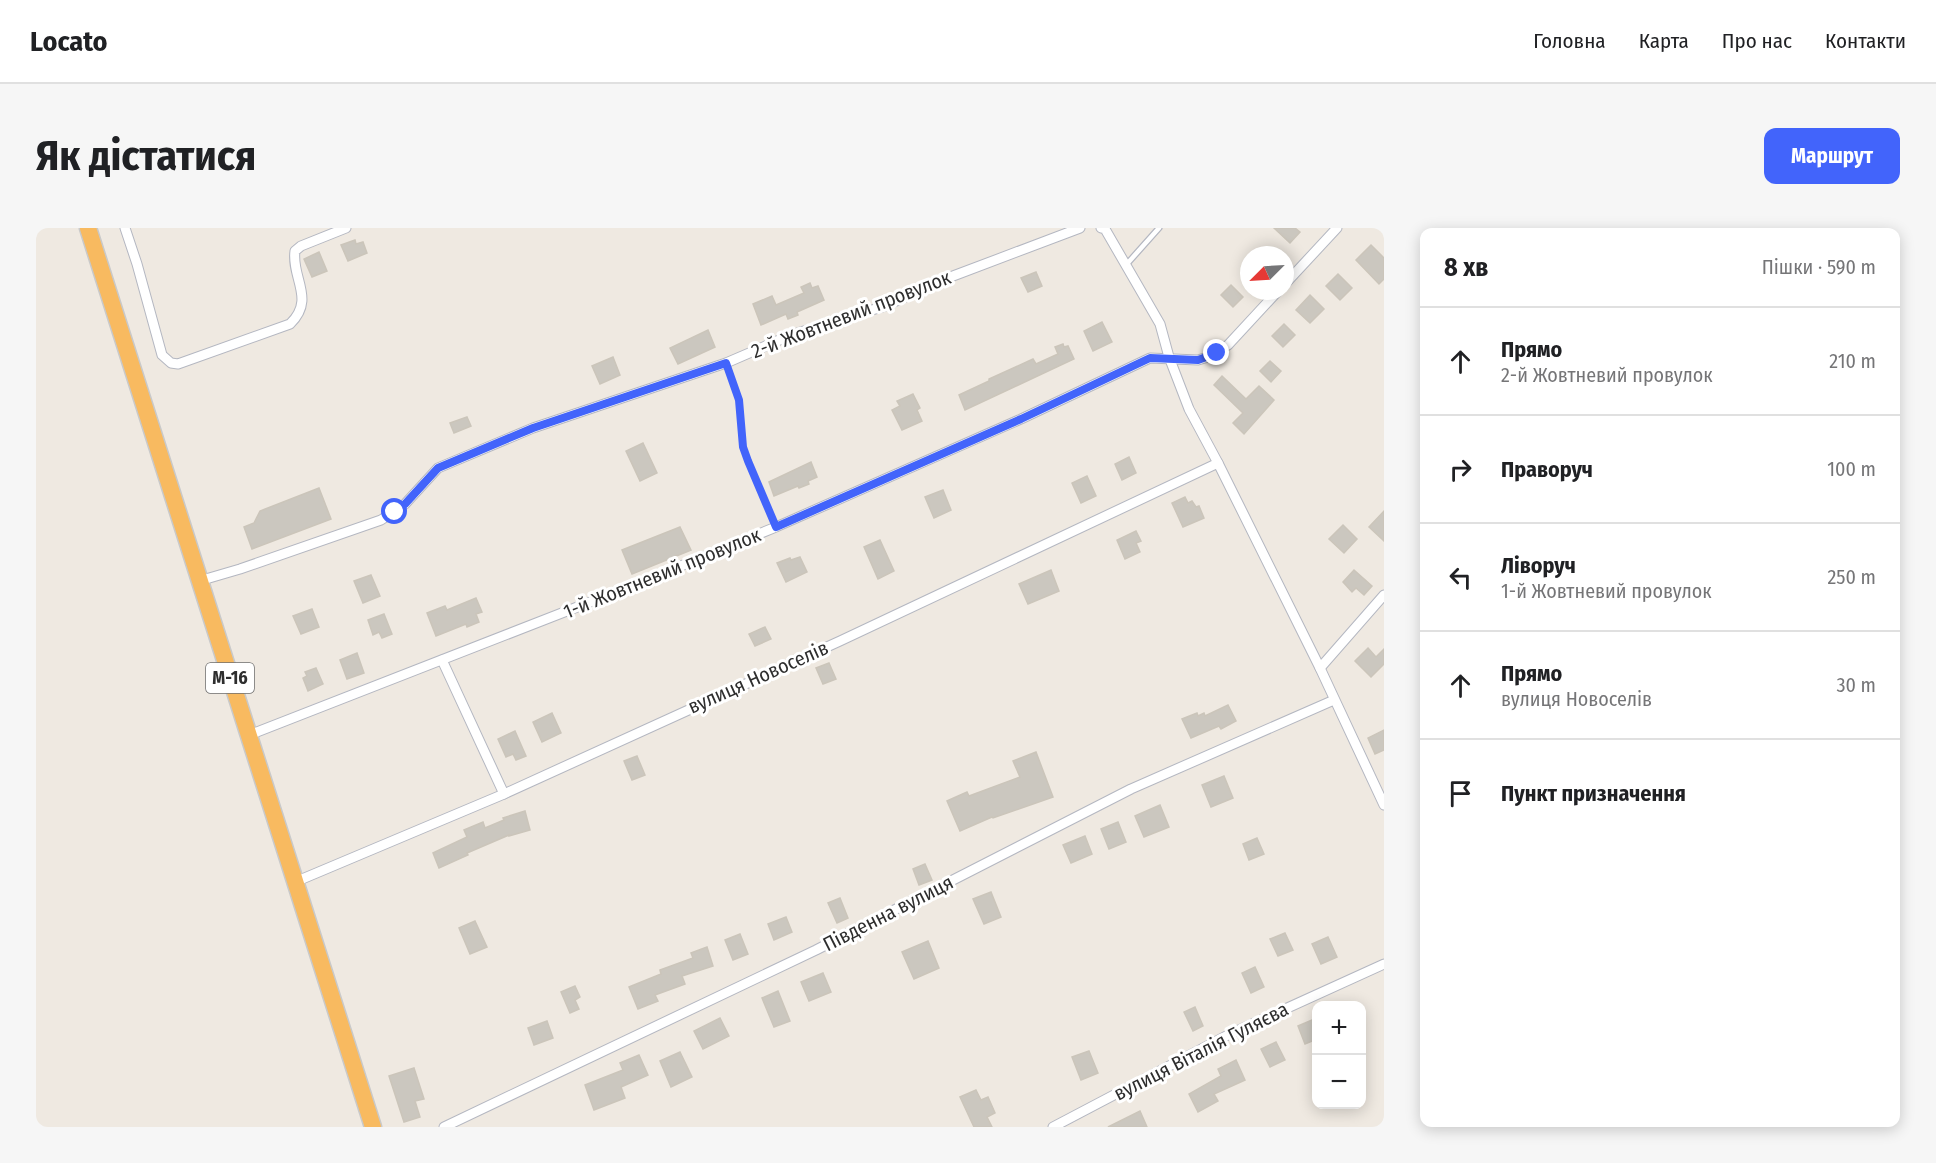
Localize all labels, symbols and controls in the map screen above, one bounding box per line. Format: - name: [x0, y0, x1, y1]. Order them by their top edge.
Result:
- text: Locato: [30, 25, 108, 58]
- text: Головна: [1533, 28, 1606, 54]
- text: Карта: [1639, 28, 1689, 54]
- text: Про нас: [1722, 28, 1792, 54]
- text: Контакти: [1825, 28, 1906, 54]
- button: Маршрут: [1764, 128, 1900, 184]
- text: Як дістатися: [36, 131, 256, 181]
- north arrow: [1240, 246, 1294, 300]
- text: 8 хв: [1444, 252, 1489, 283]
- text: Пішки · 590 m: [1762, 255, 1876, 279]
- street label: 2-й Жовтневий провулок: [748, 265, 955, 363]
- text: Прямо: [1501, 336, 1562, 363]
- route end: [1203, 339, 1229, 365]
- icon: ahead: [1444, 345, 1477, 378]
- text: 210 m: [1829, 349, 1876, 373]
- text: 2-й Жовтневий провулок: [1501, 363, 1713, 387]
- icon: right: [1444, 453, 1477, 486]
- text: Праворуч: [1501, 456, 1593, 483]
- text: 100 m: [1827, 457, 1876, 481]
- route start: [381, 498, 407, 524]
- street label: 1-й Жовтневий провулок: [560, 522, 765, 624]
- text: Ліворуч: [1501, 552, 1576, 579]
- icon: left: [1444, 561, 1477, 594]
- text: 250 m: [1828, 565, 1876, 589]
- text: 1-й Жовтневий провулок: [1501, 579, 1712, 603]
- street label: вулиця Новоселів: [684, 635, 832, 719]
- text: Прямо: [1501, 660, 1562, 687]
- road number: М-16: [206, 663, 254, 693]
- icon: ahead: [1444, 669, 1477, 702]
- text: 30 m: [1836, 673, 1876, 697]
- text: вулиця Новоселів: [1501, 687, 1652, 711]
- icon: arrive: [1444, 777, 1477, 810]
- text: Пункт призначення: [1501, 780, 1686, 807]
- street label: Південна вулиця: [819, 870, 957, 956]
- street label: вулиця Віталія Гуляєва: [1110, 997, 1292, 1105]
- map controls: [1312, 1001, 1366, 1109]
- button: +: [1312, 1001, 1366, 1055]
- button: −: [1312, 1055, 1366, 1109]

